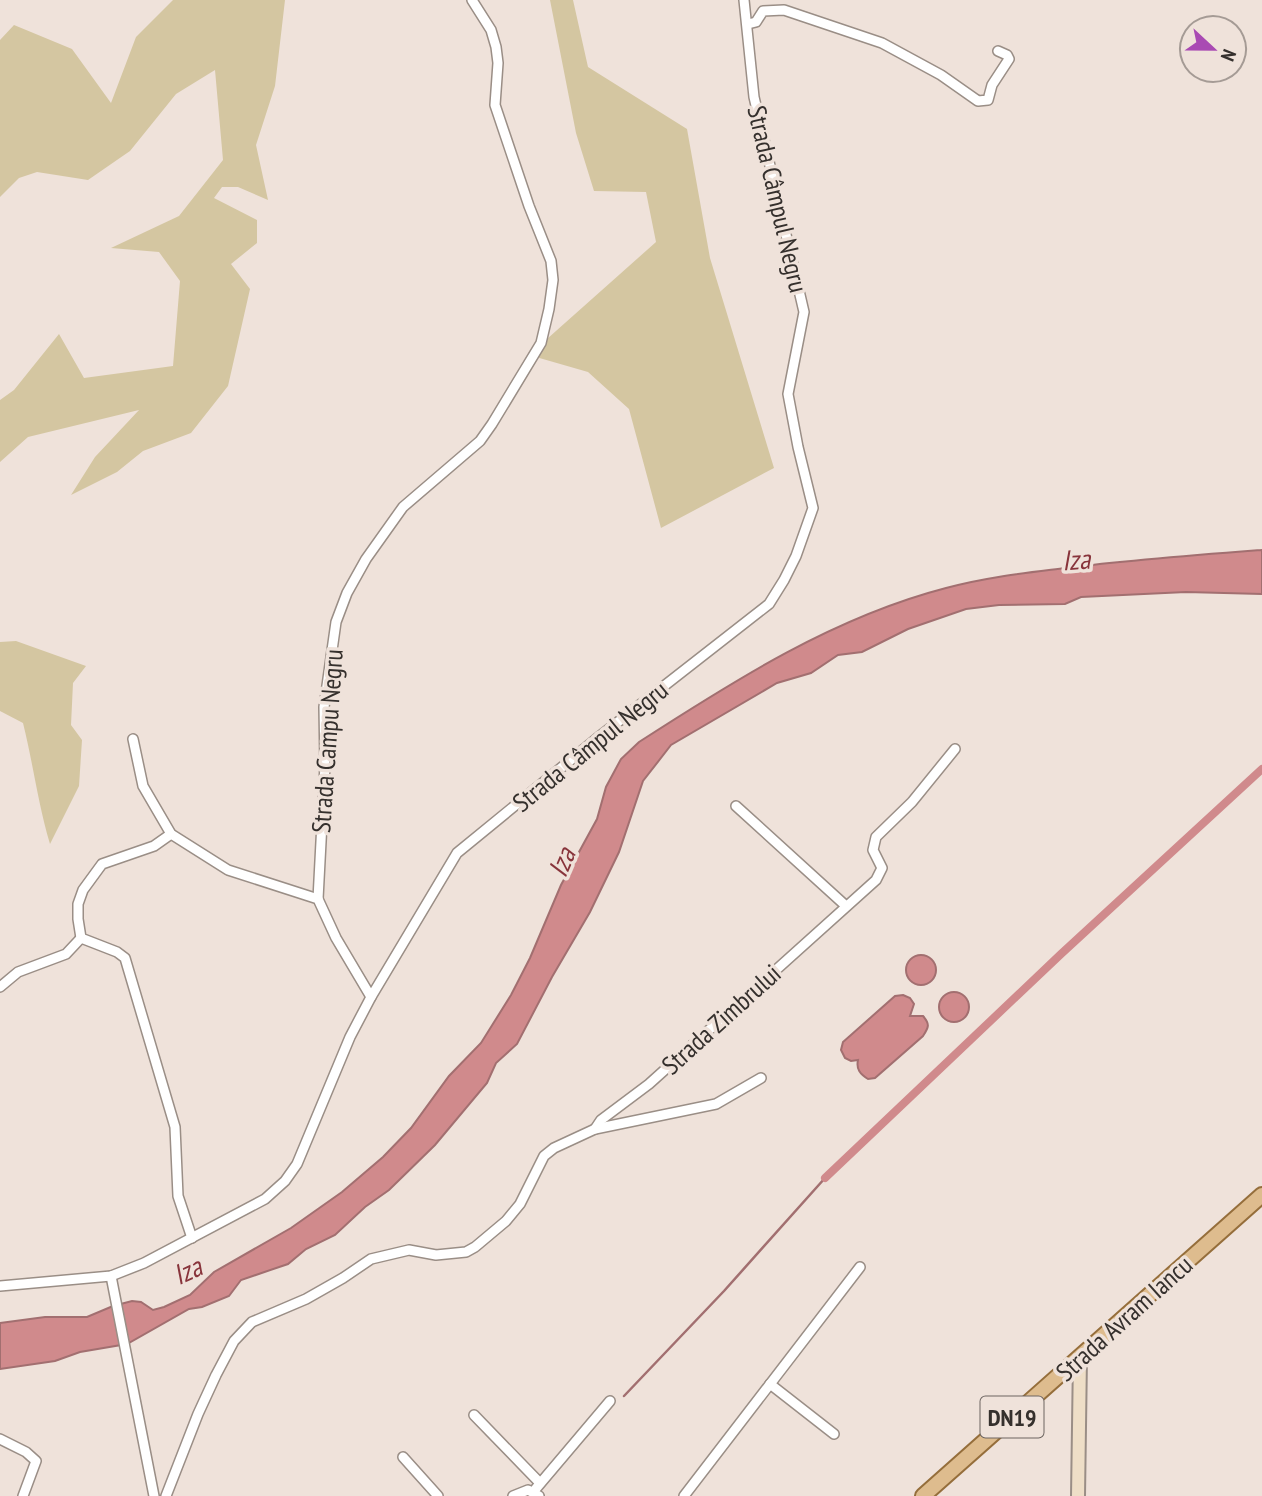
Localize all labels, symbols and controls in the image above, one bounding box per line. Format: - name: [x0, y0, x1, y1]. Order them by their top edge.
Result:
- north arrow: [1178, 14, 1248, 84]
- text: N: [1216, 46, 1242, 65]
- street label: Strada Câmpul Negru: [740, 102, 816, 296]
- water label: Iza: [1061, 539, 1093, 578]
- street label: Strada Campu Negru: [304, 648, 350, 834]
- street label: Strada Câmpul Negru: [506, 673, 674, 819]
- water label: Iza: [539, 840, 584, 882]
- street label: Strada Zimbrului: [655, 957, 787, 1081]
- water label: Iza: [167, 1247, 209, 1293]
- street label: Strada Avram Iancu: [1049, 1248, 1199, 1388]
- road number: DN19: [981, 1396, 1044, 1437]

